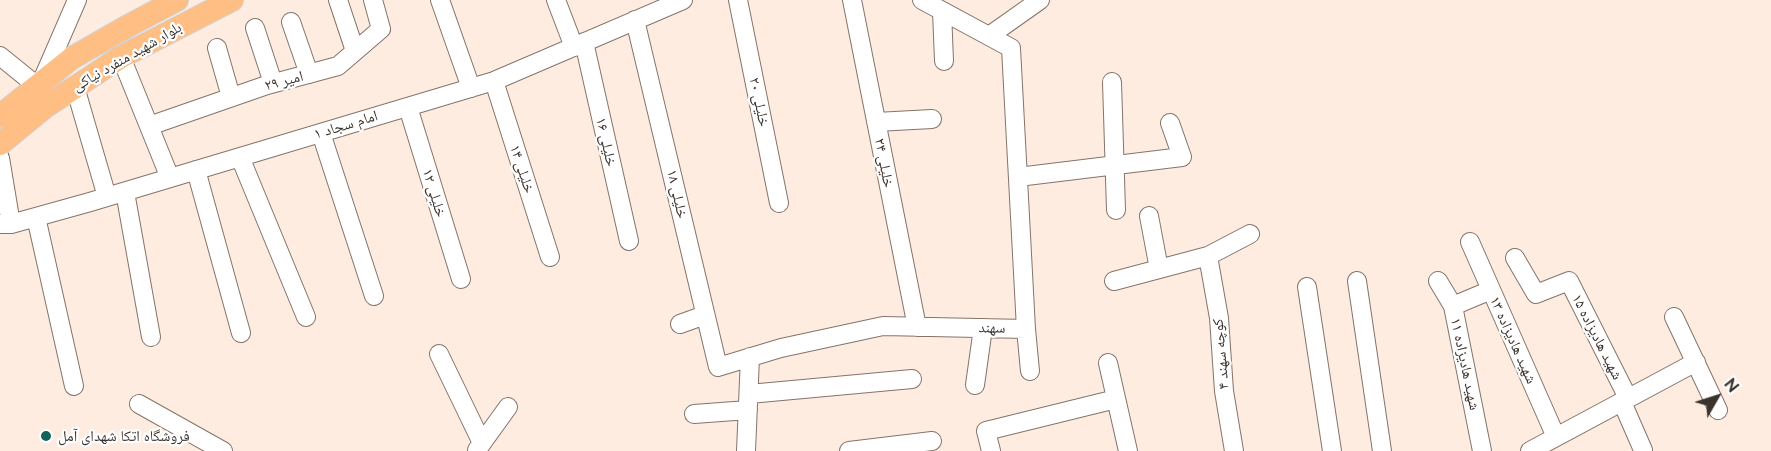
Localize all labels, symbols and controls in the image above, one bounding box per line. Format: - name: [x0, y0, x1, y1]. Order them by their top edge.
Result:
- street label: بلوار شهید منفرد نیاکی: [69, 18, 185, 96]
- street label: امیر ۲۹: [263, 67, 305, 95]
- street label: خلیلی ۲۰: [745, 76, 773, 128]
- street label: امام سجاد ۱: [312, 107, 380, 143]
- street label: خلیلی ۱۶: [592, 116, 620, 168]
- street label: خلیلی ۲۴: [870, 137, 898, 189]
- street label: خلیلی ۱۴: [506, 142, 538, 196]
- street label: خلیلی ۱۲: [418, 167, 450, 219]
- street label: خلیلی ۱۸: [663, 168, 691, 220]
- street label: شهید هادیزاده ۱۵: [1568, 291, 1626, 383]
- street label: شهید هادیزاده ۱۳: [1486, 293, 1540, 387]
- street label: شهید هادیزاده ۱۱: [1446, 316, 1484, 412]
- street label: کوچه سهند ۴: [1209, 318, 1233, 390]
- street label: سهند: [978, 319, 1006, 337]
- north arrow: [1687, 367, 1747, 427]
- text: N: [1720, 375, 1743, 396]
- place label: فروشگاه اتکا شهدای آمل: [58, 427, 190, 445]
- marker: فروشگاه اتکا شهدای آمل: [39, 429, 53, 443]

